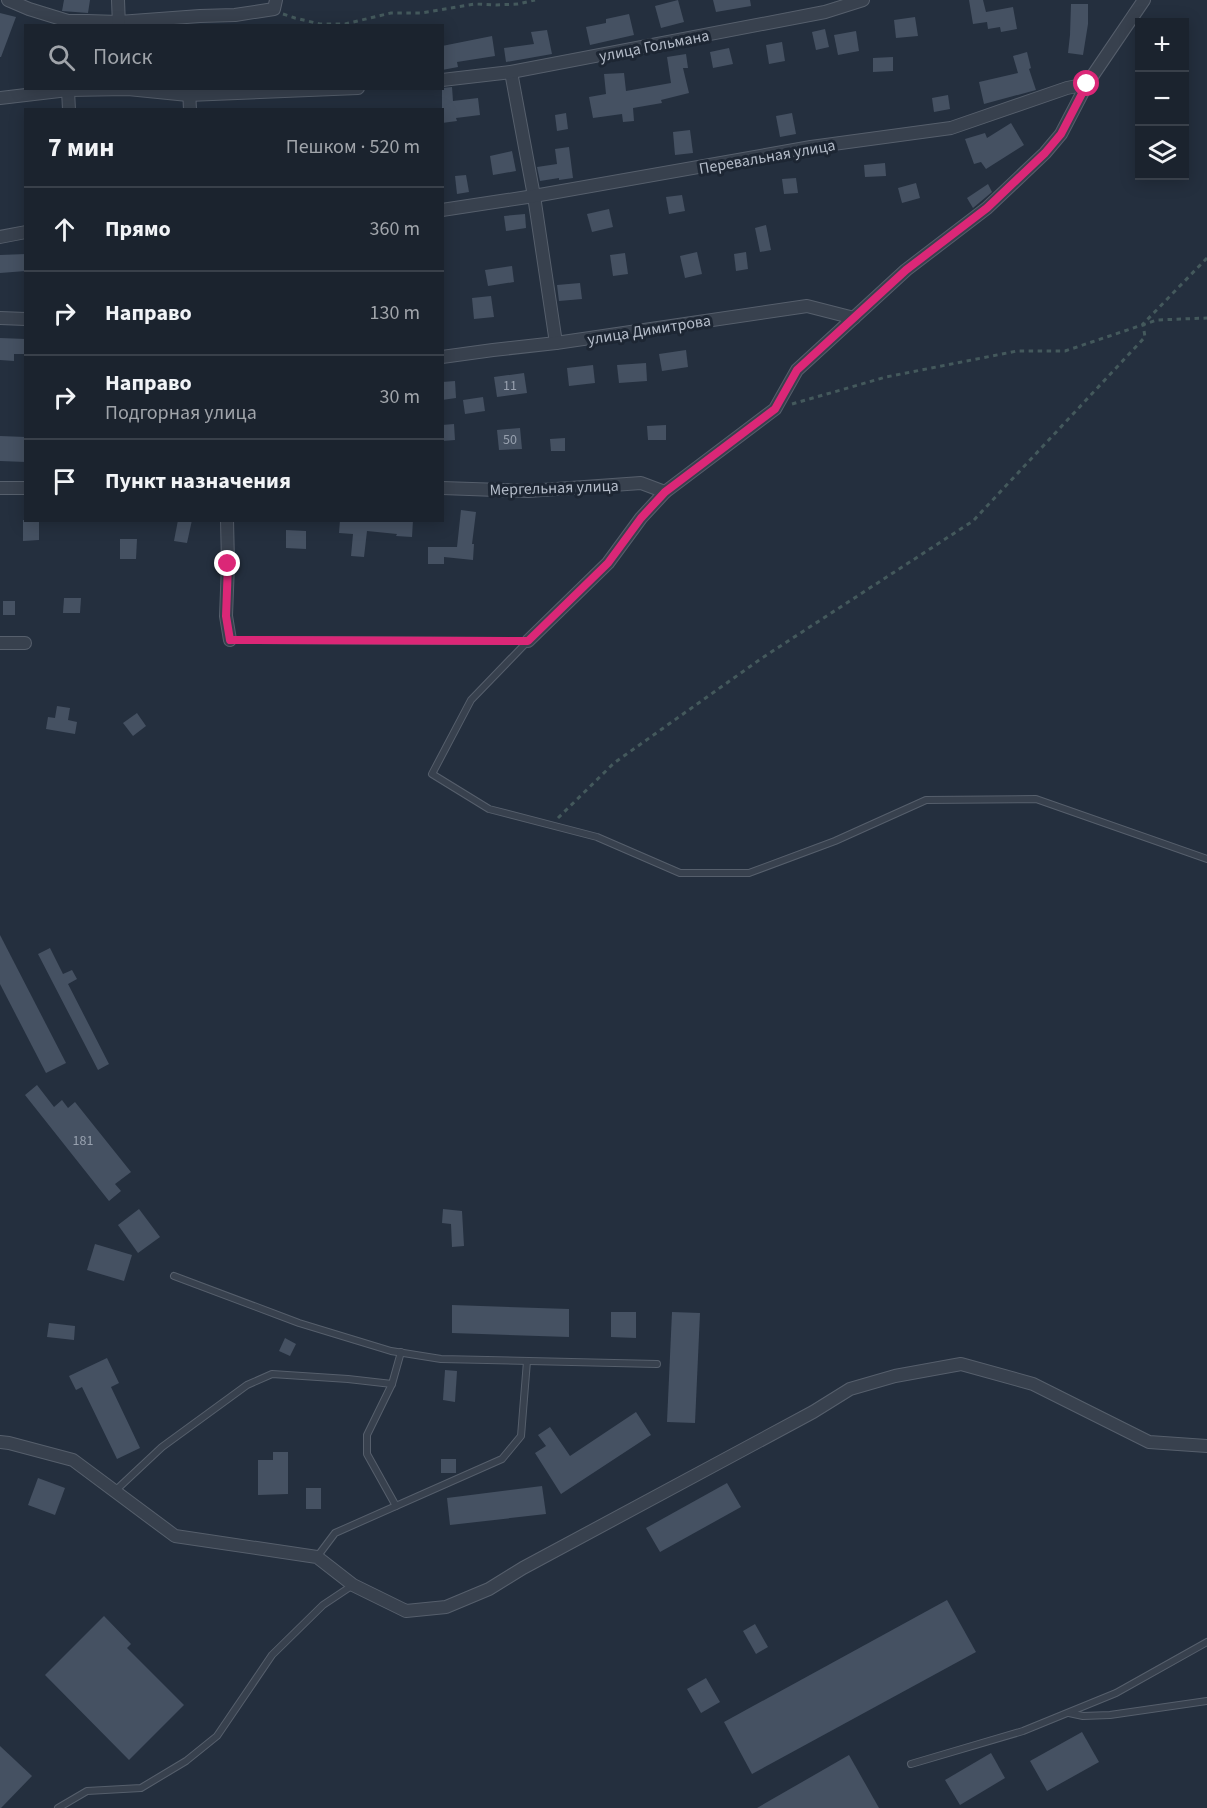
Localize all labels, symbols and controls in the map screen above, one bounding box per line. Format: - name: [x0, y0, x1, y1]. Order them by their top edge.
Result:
- map controls: [1135, 18, 1189, 180]
- button: +: [1135, 18, 1189, 72]
- search box: [24, 24, 444, 90]
- street label: улица Гольмана: [597, 25, 711, 67]
- icon: search: [45, 41, 78, 74]
- text: Поиск: [93, 41, 152, 73]
- route start: [1073, 70, 1099, 96]
- button: −: [1135, 72, 1189, 126]
- button: layers: [1135, 126, 1189, 180]
- text: 7 мин: [48, 129, 114, 166]
- text: Пешком · 520 m: [286, 133, 420, 161]
- street label: Перевальная улица: [697, 134, 837, 180]
- icon: ahead: [48, 213, 81, 246]
- text: Прямо: [105, 213, 171, 245]
- text: 360 m: [370, 215, 420, 243]
- icon: right: [48, 297, 81, 330]
- text: Направо: [105, 297, 192, 329]
- text: 130 m: [370, 299, 420, 327]
- street label: улица Димитрова: [586, 309, 712, 351]
- text: Направо: [105, 367, 192, 399]
- house number: 11: [503, 376, 517, 396]
- icon: right: [48, 381, 81, 414]
- text: 30 m: [380, 383, 420, 411]
- text: Подгорная улица: [105, 399, 257, 427]
- house number: 50: [503, 430, 517, 450]
- icon: arrive: [48, 465, 81, 498]
- text: Пункт назначения: [105, 465, 291, 497]
- street label: Мергельная улица: [489, 475, 619, 501]
- route end: [214, 550, 240, 576]
- house number: 181: [73, 1131, 93, 1151]

